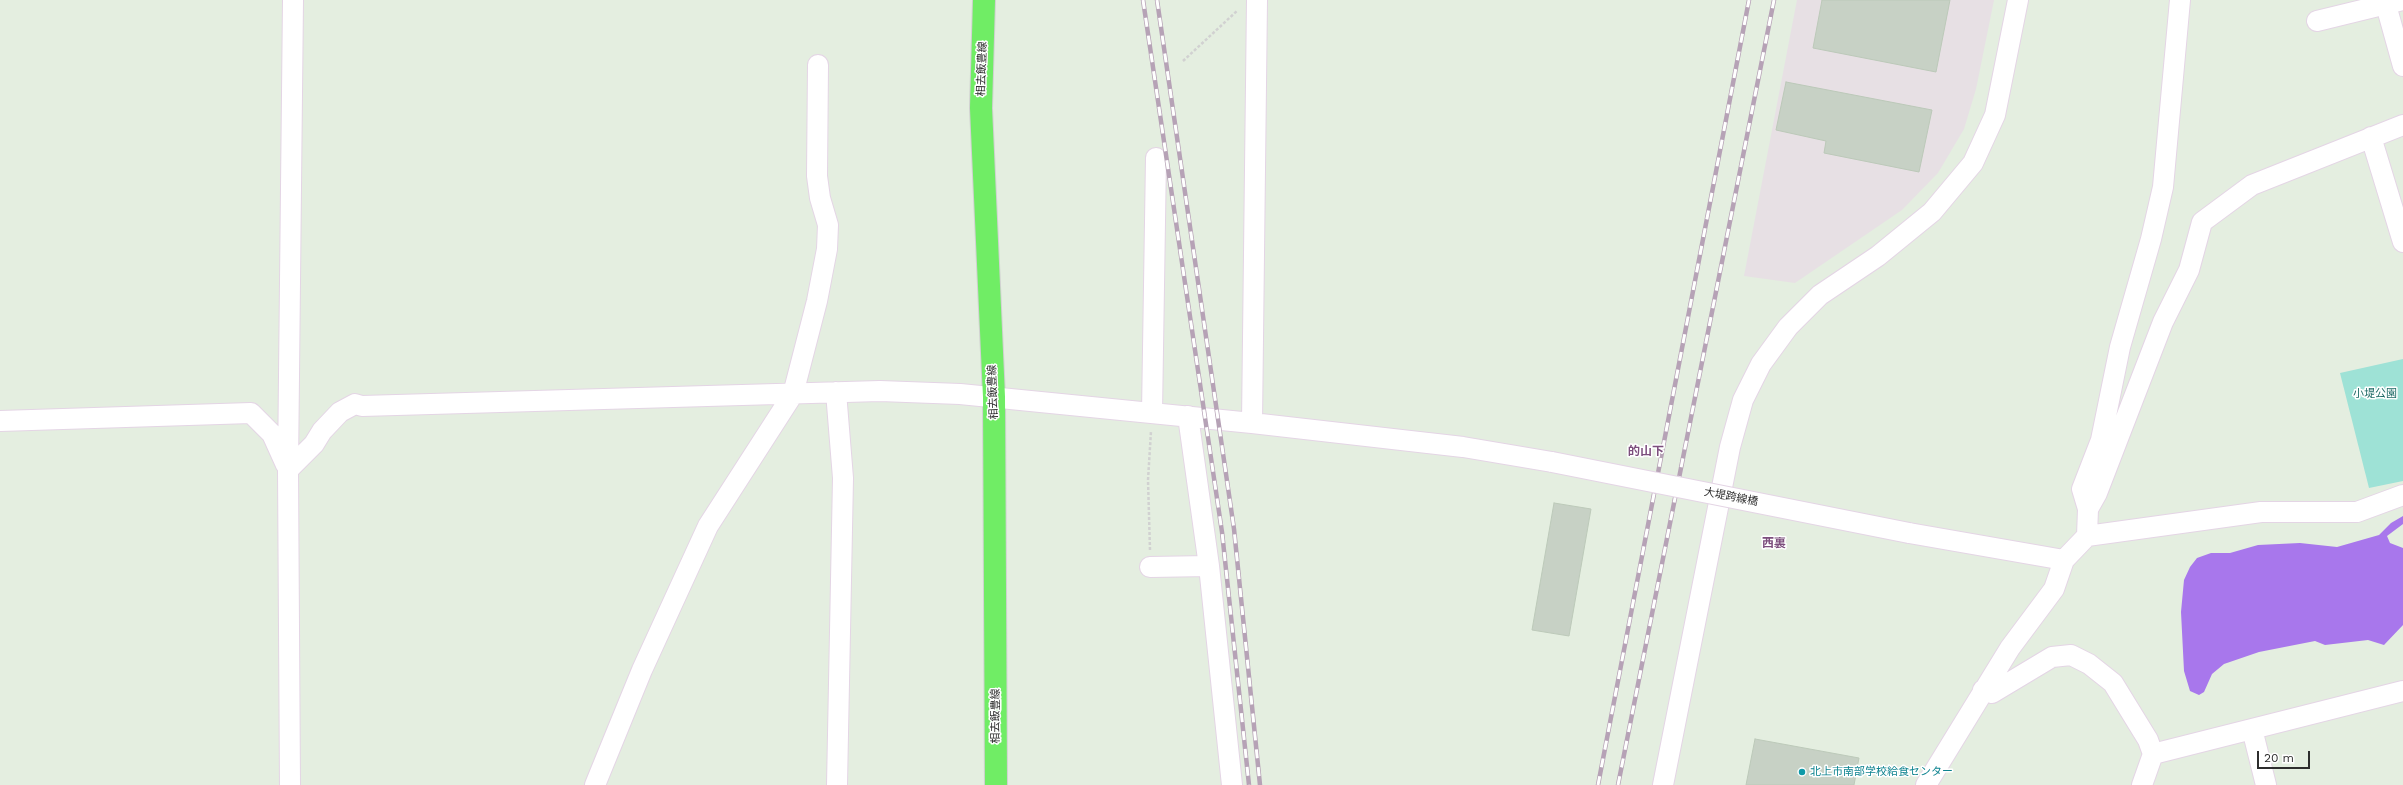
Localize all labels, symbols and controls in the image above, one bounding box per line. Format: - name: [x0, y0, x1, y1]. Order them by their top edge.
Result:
- street label: 相去飯豊線: [974, 41, 990, 97]
- street label: 相去飯豊線: [985, 364, 1001, 420]
- park label: 小堤公園: [2353, 387, 2397, 401]
- district label: 的山下: [1628, 444, 1664, 458]
- street label: 大堤跨線橋: [1703, 485, 1759, 509]
- district label: 西裏: [1762, 536, 1786, 550]
- street label: 相去飯豊線: [989, 689, 1003, 743]
- scale bar: [2259, 743, 2312, 769]
- text: 20 m: [2264, 751, 2294, 765]
- place label: 北上市南部学校給食センター: [1810, 765, 1953, 779]
- marker: 北上市南部学校給食センター: [1797, 767, 1807, 777]

